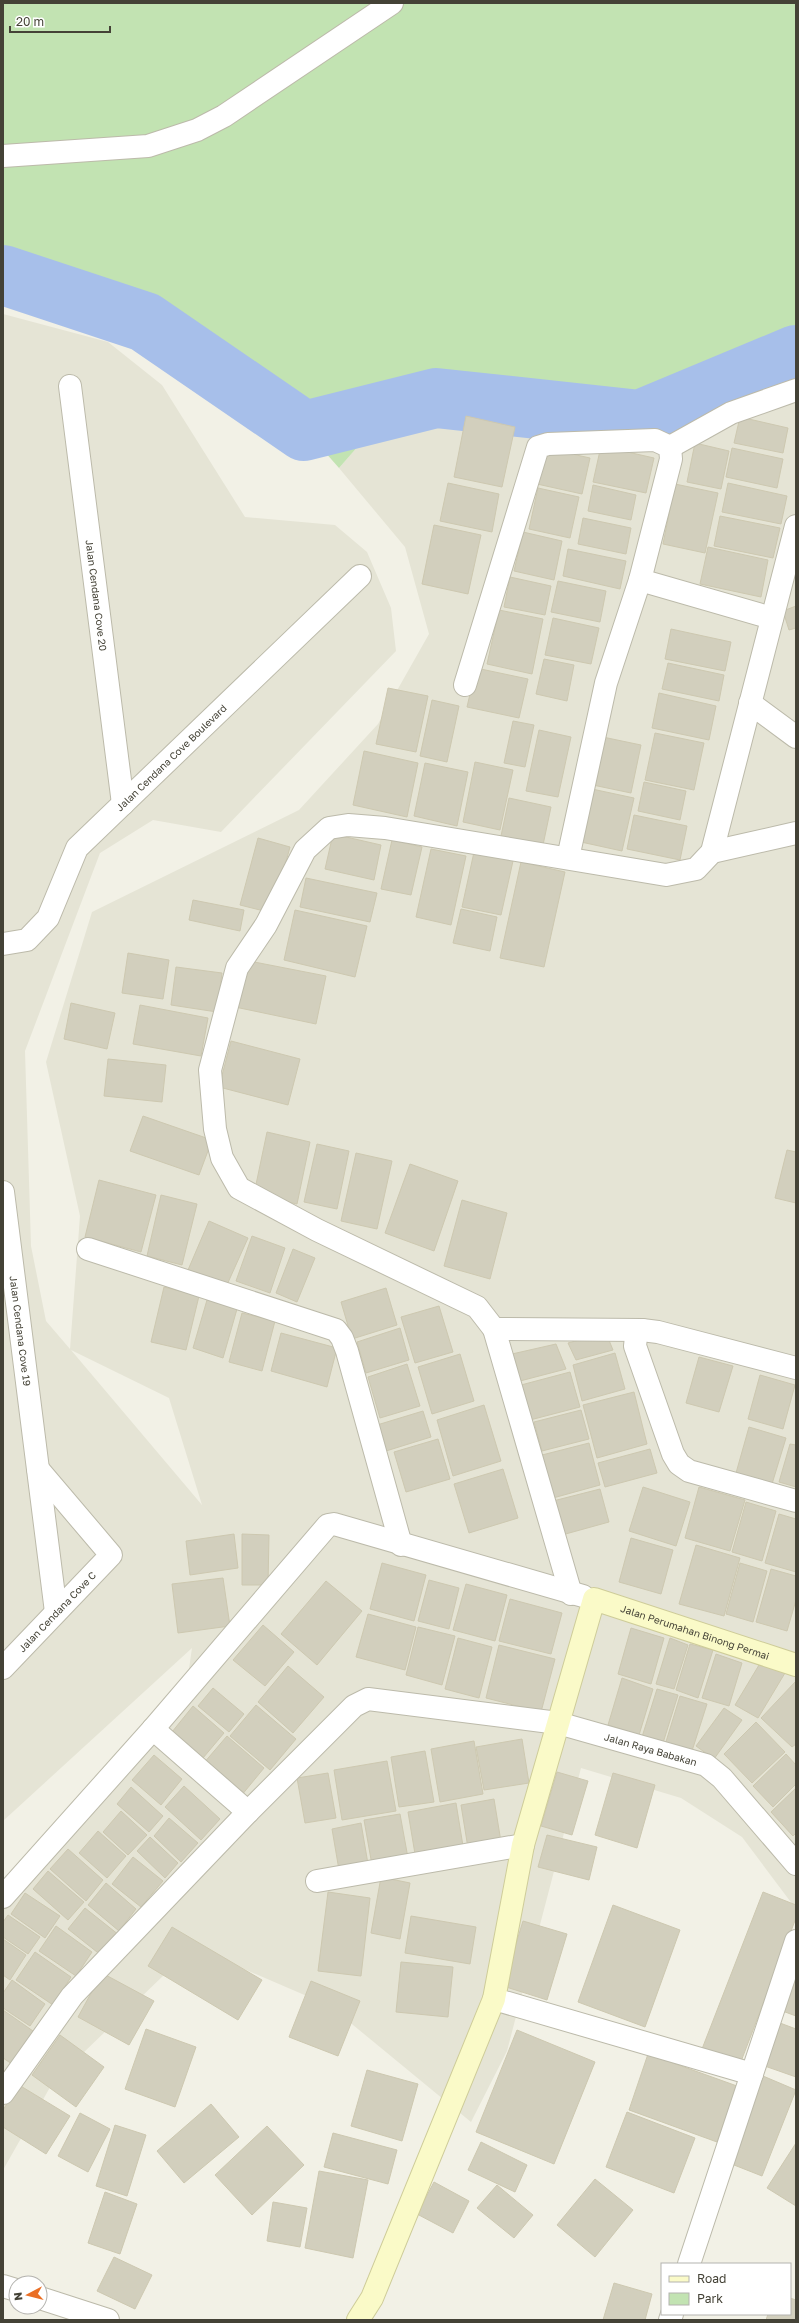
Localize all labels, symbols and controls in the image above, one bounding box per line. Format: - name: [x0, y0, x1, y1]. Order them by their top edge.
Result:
- scale bar: [10, 8, 110, 34]
- text: 20 m: [16, 14, 44, 29]
- street label: Jalan Cendana Cove 20: [84, 539, 110, 652]
- street label: Jalan Cendana Cove Boulevard: [113, 702, 229, 813]
- street label: Jalan Cendana Cove 19: [8, 1275, 33, 1387]
- street label: Jalan Cendana Cove C: [16, 1569, 98, 1654]
- street label: Jalan Perumahan Binong Permai: [619, 1602, 771, 1662]
- street label: Jalan Raya Babakan: [603, 1730, 698, 1768]
- legend: [661, 2263, 791, 2315]
- text: Road: [697, 2271, 726, 2286]
- north arrow: [8, 2275, 48, 2315]
- text: N: [11, 2291, 25, 2301]
- text: Park: [697, 2291, 723, 2306]

